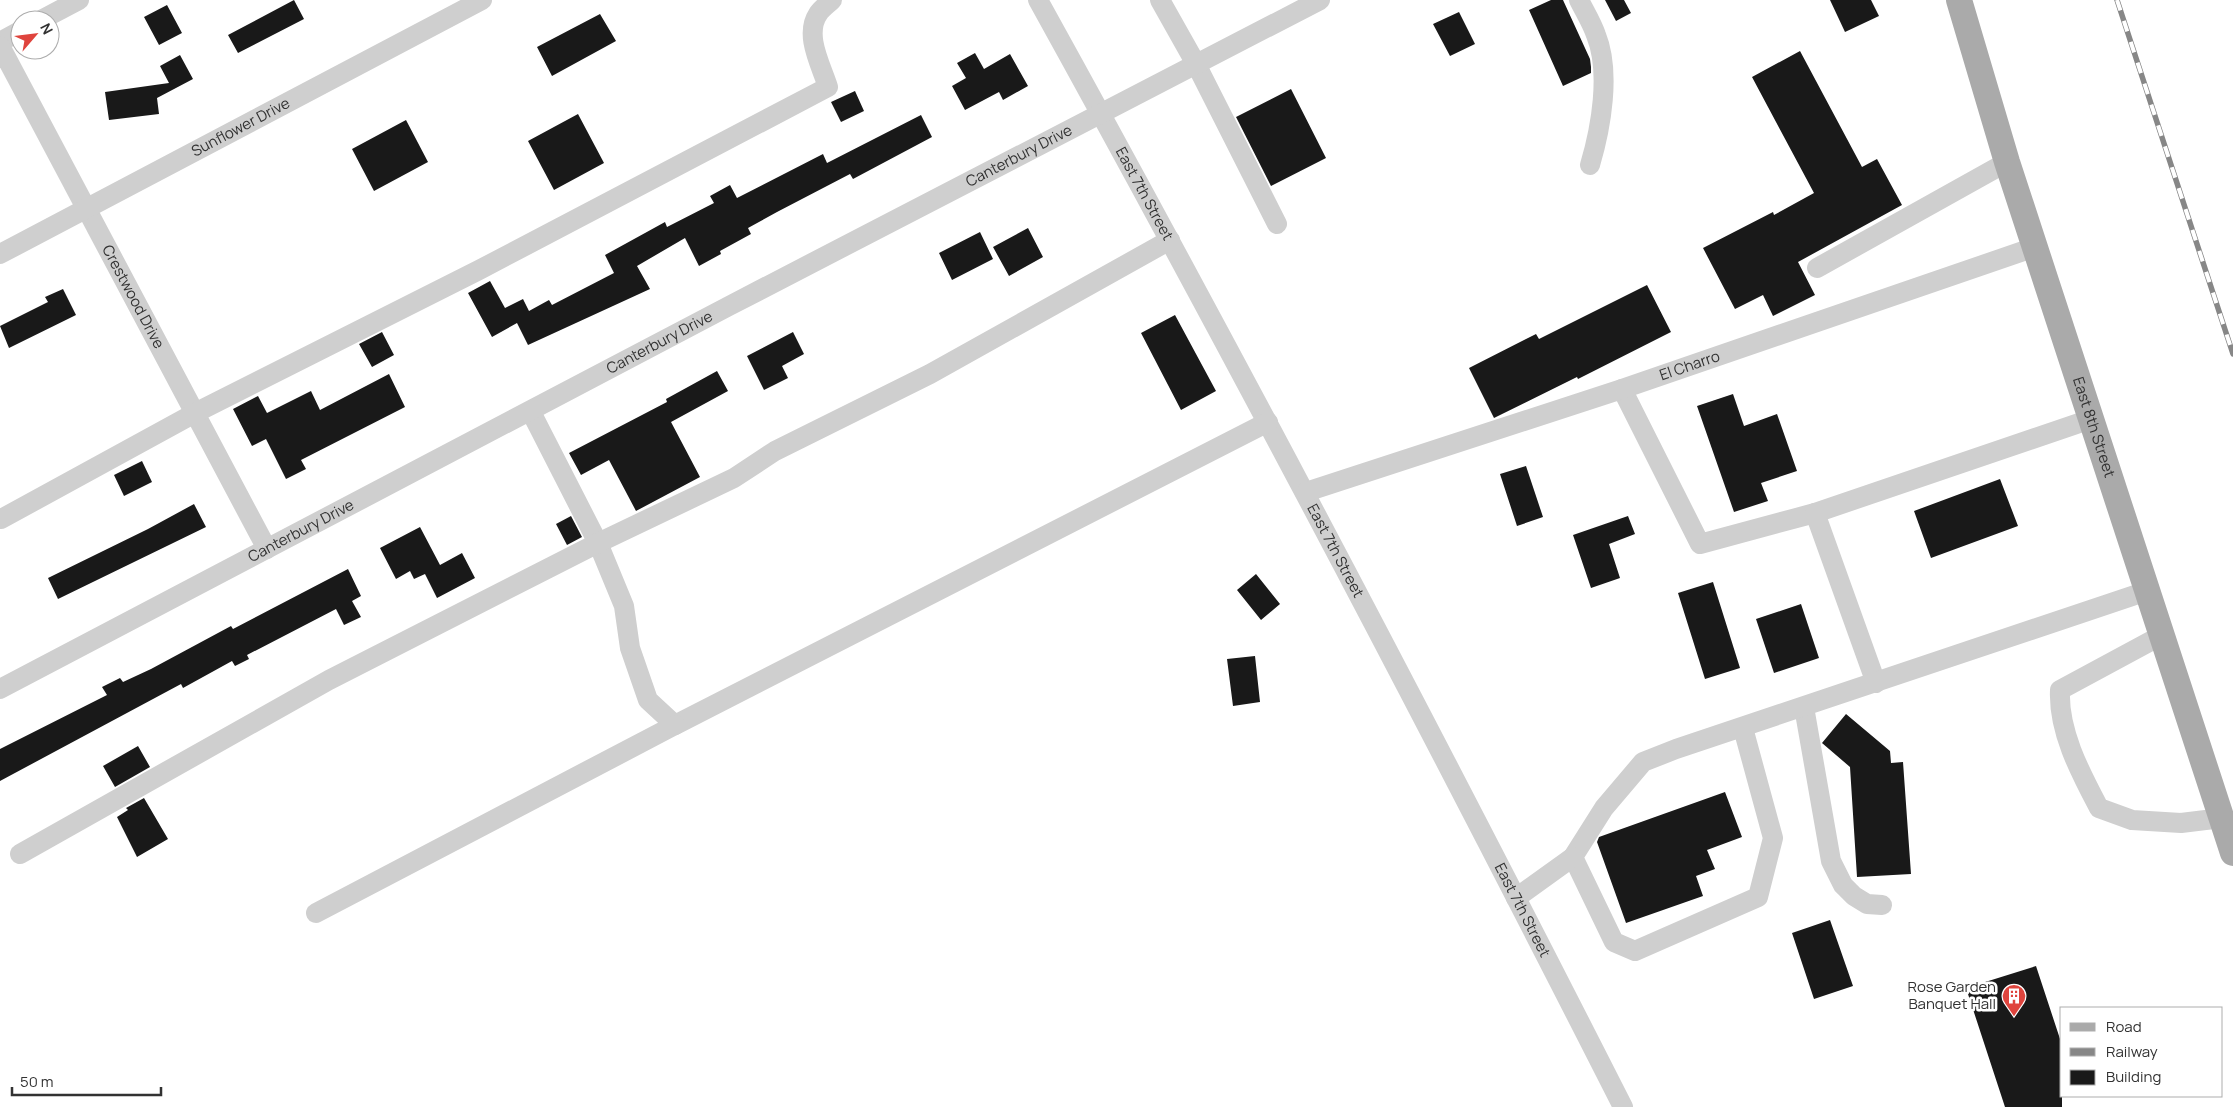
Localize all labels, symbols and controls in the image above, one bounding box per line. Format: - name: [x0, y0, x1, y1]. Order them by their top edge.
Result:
- north arrow: [10, 10, 60, 60]
- text: N: [36, 20, 58, 38]
- street label: Sunflower Drive: [187, 92, 294, 161]
- street label: Canterbury Drive: [962, 119, 1076, 192]
- street label: East 7th Street: [1111, 143, 1179, 244]
- street label: Crestwood Drive: [97, 241, 170, 352]
- street label: Canterbury Drive: [603, 305, 716, 379]
- street label: El Charro: [1657, 345, 1723, 385]
- street label: East 8th Street: [2068, 374, 2120, 480]
- street label: Canterbury Drive: [244, 494, 358, 567]
- street label: East 7th Street: [1302, 500, 1369, 601]
- street label: East 7th Street: [1490, 859, 1556, 961]
- place label: Rose Garden Banquet Hall: [1908, 976, 1996, 1014]
- building icon: Rose Garden Banquet Hall: [2001, 983, 2027, 1017]
- legend: [2060, 1007, 2223, 1097]
- text: Road: [2106, 1016, 2142, 1037]
- text: Railway: [2106, 1041, 2158, 1062]
- scale bar: [12, 1064, 161, 1096]
- text: Building: [2106, 1066, 2161, 1087]
- text: 50 m: [20, 1071, 54, 1092]

